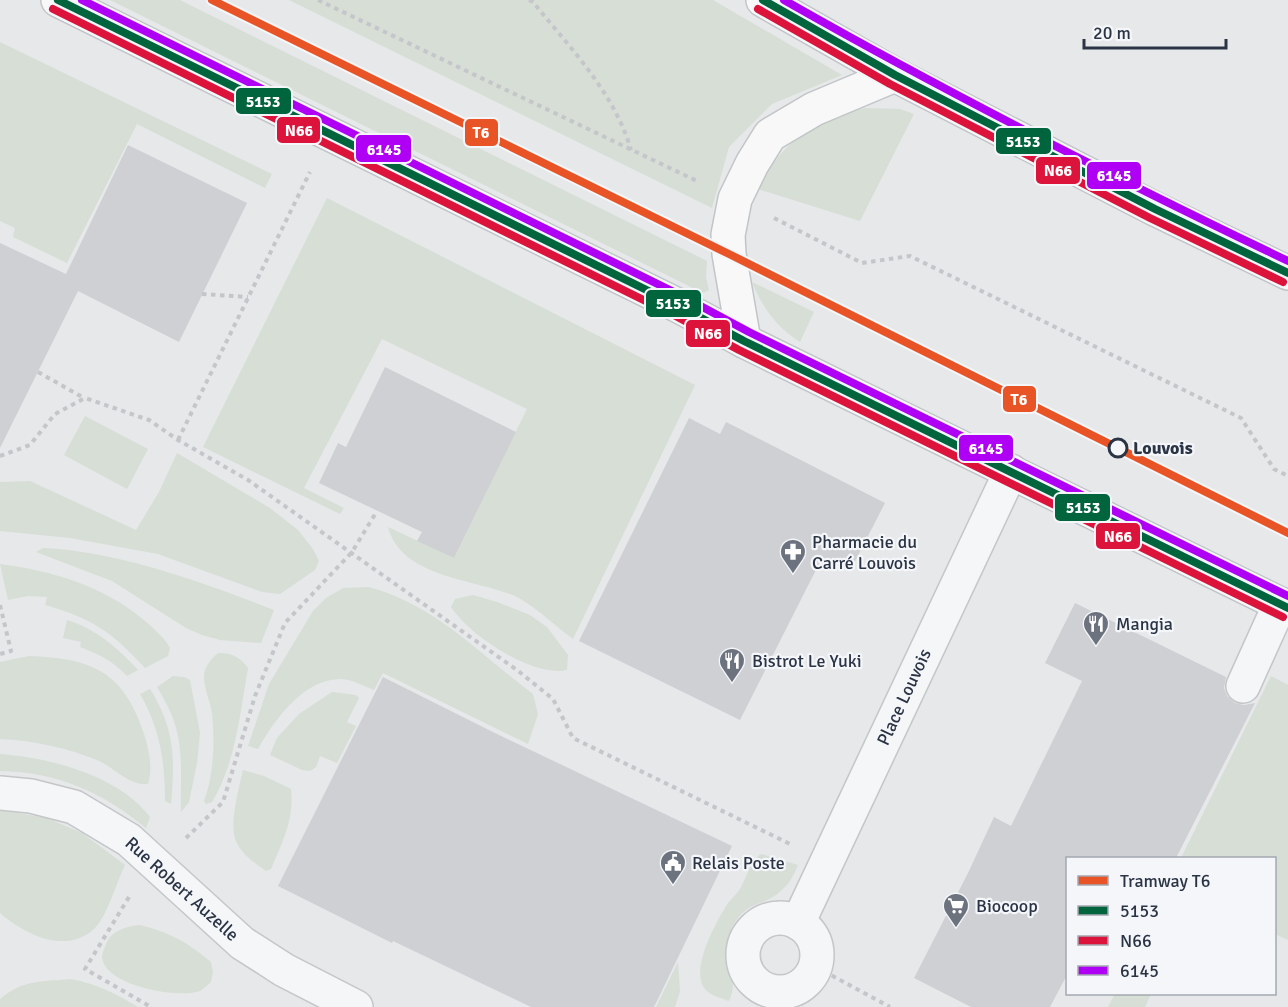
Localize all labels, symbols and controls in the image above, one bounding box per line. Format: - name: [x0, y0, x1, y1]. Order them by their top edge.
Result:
- scale bar: [1084, 12, 1226, 50]
- text: 20 m: [1093, 22, 1131, 44]
- line badge: 5153: [235, 87, 292, 115]
- text: 5153: [246, 92, 280, 112]
- line badge: N66: [276, 116, 321, 144]
- line badge: T6: [464, 118, 499, 147]
- text: N66: [285, 121, 314, 141]
- text: T6: [473, 123, 490, 143]
- line badge: 5153: [995, 127, 1052, 155]
- text: 5153: [1006, 132, 1040, 152]
- line badge: 6145: [355, 134, 412, 163]
- text: 6145: [367, 140, 401, 160]
- line badge: N66: [1035, 156, 1081, 185]
- text: N66: [1044, 161, 1073, 181]
- line badge: 6145: [1086, 161, 1142, 190]
- text: 6145: [1097, 166, 1131, 186]
- line badge: 5153: [645, 289, 702, 318]
- text: 5153: [656, 294, 690, 314]
- line badge: N66: [685, 319, 731, 348]
- text: N66: [694, 324, 723, 344]
- line badge: T6: [1002, 385, 1037, 413]
- text: T6: [1011, 390, 1028, 410]
- line badge: 6145: [958, 434, 1014, 462]
- place label: Louvois: [1133, 437, 1193, 459]
- marker: Louvois: [1108, 438, 1128, 458]
- text: 6145: [969, 439, 1003, 459]
- line badge: 5153: [1054, 493, 1111, 522]
- text: 5153: [1066, 498, 1100, 518]
- line badge: N66: [1095, 522, 1141, 550]
- text: N66: [1104, 527, 1133, 547]
- place label: Pharmacie du Carré Louvois: [812, 531, 917, 574]
- pharmacy icon: Pharmacie du Carré Louvois: [778, 537, 808, 575]
- restaurant icon: Mangia: [1081, 609, 1111, 647]
- place label: Mangia: [1116, 613, 1173, 635]
- street label: Place Louvois: [872, 645, 936, 749]
- restaurant icon: Bistrot Le Yuki: [717, 646, 747, 684]
- place label: Bistrot Le Yuki: [752, 650, 862, 672]
- street label: Rue Robert Auzelle: [121, 832, 243, 946]
- public building icon: Relais Poste: [658, 848, 688, 886]
- place label: Relais Poste: [692, 852, 785, 874]
- legend: [1066, 857, 1276, 995]
- text: Tramway T6: [1120, 870, 1210, 892]
- supermarket icon: Biocoop: [941, 891, 971, 929]
- place label: Biocoop: [976, 895, 1038, 917]
- text: 5153: [1120, 900, 1159, 922]
- text: N66: [1120, 930, 1152, 952]
- text: 6145: [1120, 960, 1159, 982]

